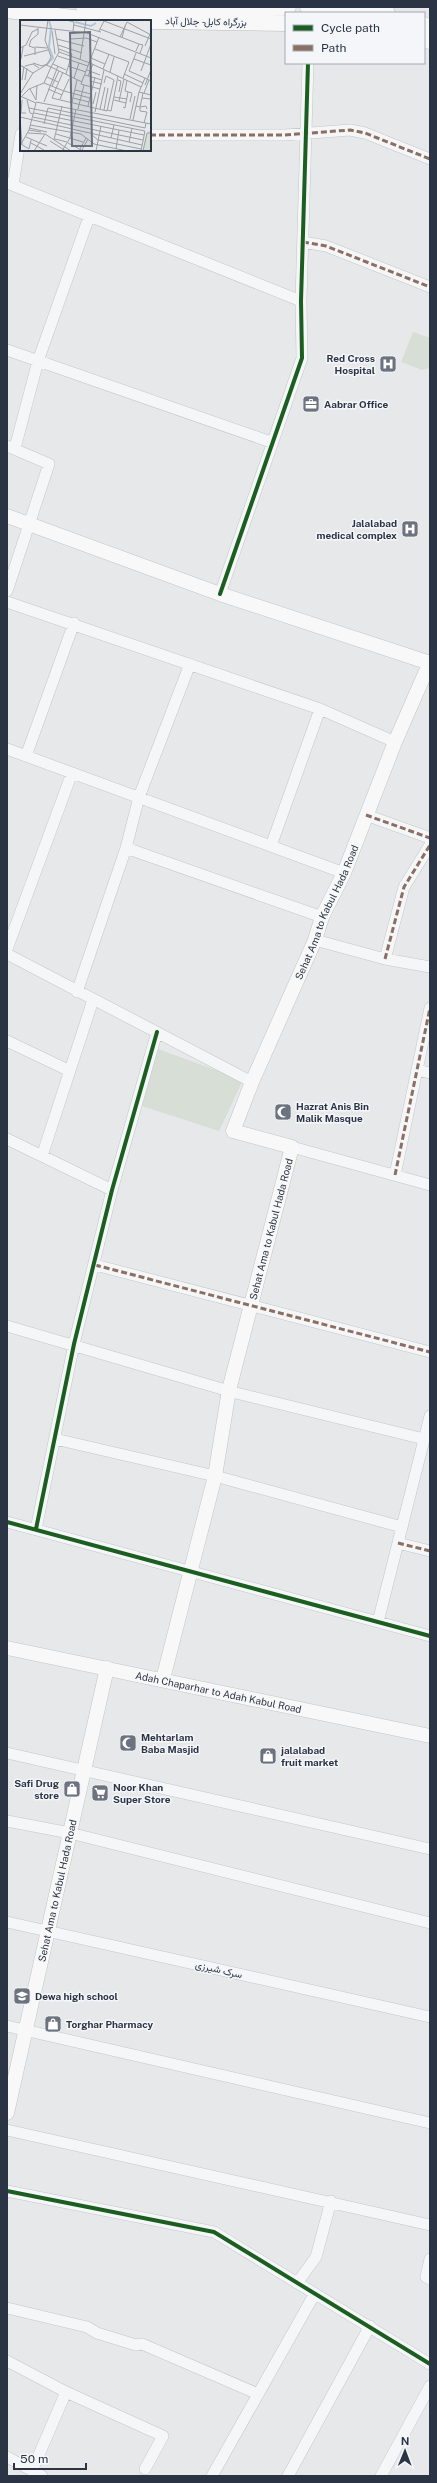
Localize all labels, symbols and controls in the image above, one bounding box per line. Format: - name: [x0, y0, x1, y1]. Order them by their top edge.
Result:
- legend: [285, 12, 425, 64]
- street label: بزرگراه کابل- جلال آباد: [165, 14, 247, 29]
- inset map: [20, 20, 151, 151]
- text: Cycle path: [321, 21, 380, 35]
- text: Path: [321, 41, 347, 55]
- place label: Red Cross Hospital: [327, 352, 375, 376]
- hospital icon: Red Cross Hospital: [378, 354, 398, 374]
- office icon: Aabrar Office: [301, 394, 321, 414]
- place label: Aabrar Office: [324, 398, 389, 410]
- place label: Jalalabad medical complex: [316, 517, 397, 541]
- hospital icon: Jalalabad medical complex: [400, 519, 420, 539]
- street label: Sehat Ama to Kabul Hada Road: [292, 843, 360, 981]
- place label: Hazrat Anis Bin Malik Masque: [296, 1100, 369, 1124]
- mosque icon: Hazrat Anis Bin Malik Masque: [273, 1102, 293, 1122]
- street label: Sehat Ama to Kabul Hada Road: [247, 1157, 295, 1301]
- street label: Adah Chaparhar to Adah Kabul Road: [134, 1669, 303, 1715]
- place label: Mehtarlam Baba Masjid: [141, 1731, 199, 1755]
- mosque icon: Mehtarlam Baba Masjid: [118, 1733, 138, 1753]
- place label: jalalabad fruit market: [280, 1744, 338, 1768]
- shop icon: jalalabad fruit market: [258, 1746, 278, 1766]
- place label: Safi Drug store: [14, 1777, 60, 1801]
- shop icon: Safi Drug store: [62, 1779, 82, 1799]
- place label: Noor Khan Super Store: [113, 1781, 171, 1805]
- supermarket icon: Noor Khan Super Store: [90, 1783, 110, 1803]
- street label: Sehat Ama to Kabul Hada Road: [35, 1818, 79, 1963]
- street label: سرک شیرزی: [194, 1958, 244, 1981]
- school or university icon: Dewa high school: [12, 1986, 32, 2006]
- place label: Dewa high school: [35, 1990, 118, 2002]
- shop icon: Torghar Pharmacy: [43, 2014, 63, 2034]
- place label: Torghar Pharmacy: [66, 2018, 154, 2030]
- north arrow: [385, 2431, 425, 2471]
- text: N: [401, 2435, 410, 2447]
- scale bar: [14, 2445, 86, 2471]
- text: 50 m: [20, 2452, 48, 2466]

